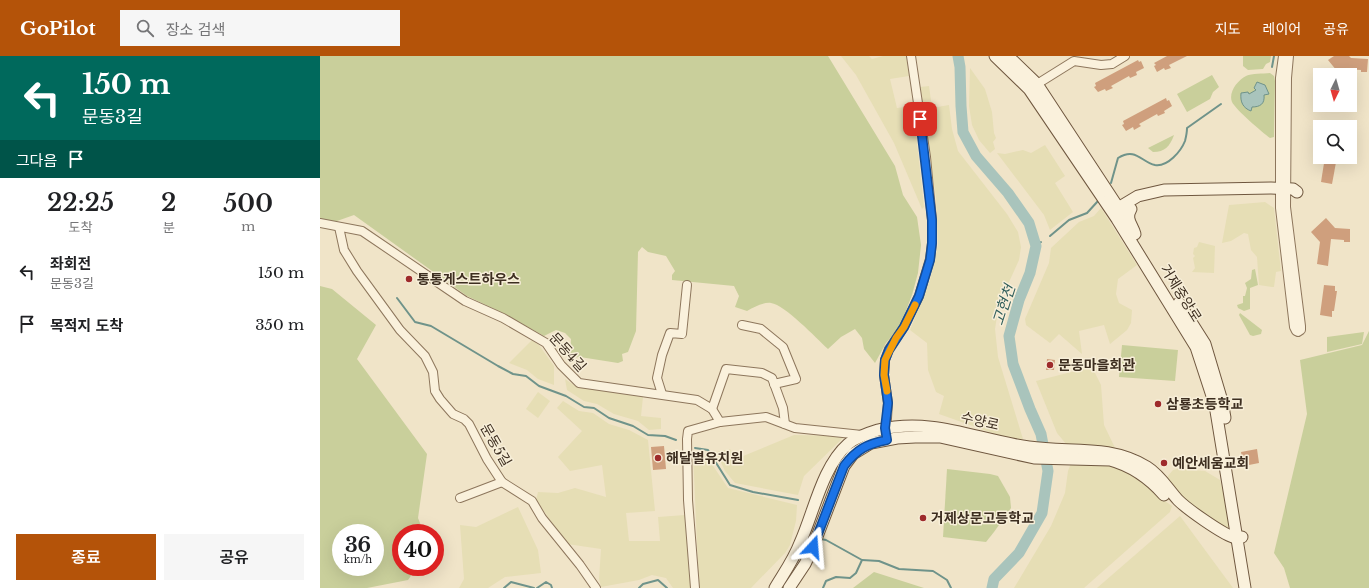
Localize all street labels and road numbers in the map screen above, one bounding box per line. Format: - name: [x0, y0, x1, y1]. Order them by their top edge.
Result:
- street label: 거제중앙로: [1156, 261, 1206, 325]
- street label: 문동4길: [546, 329, 590, 375]
- street label: 수양로: [959, 408, 1001, 434]
- street label: 문동5길: [477, 420, 515, 470]

